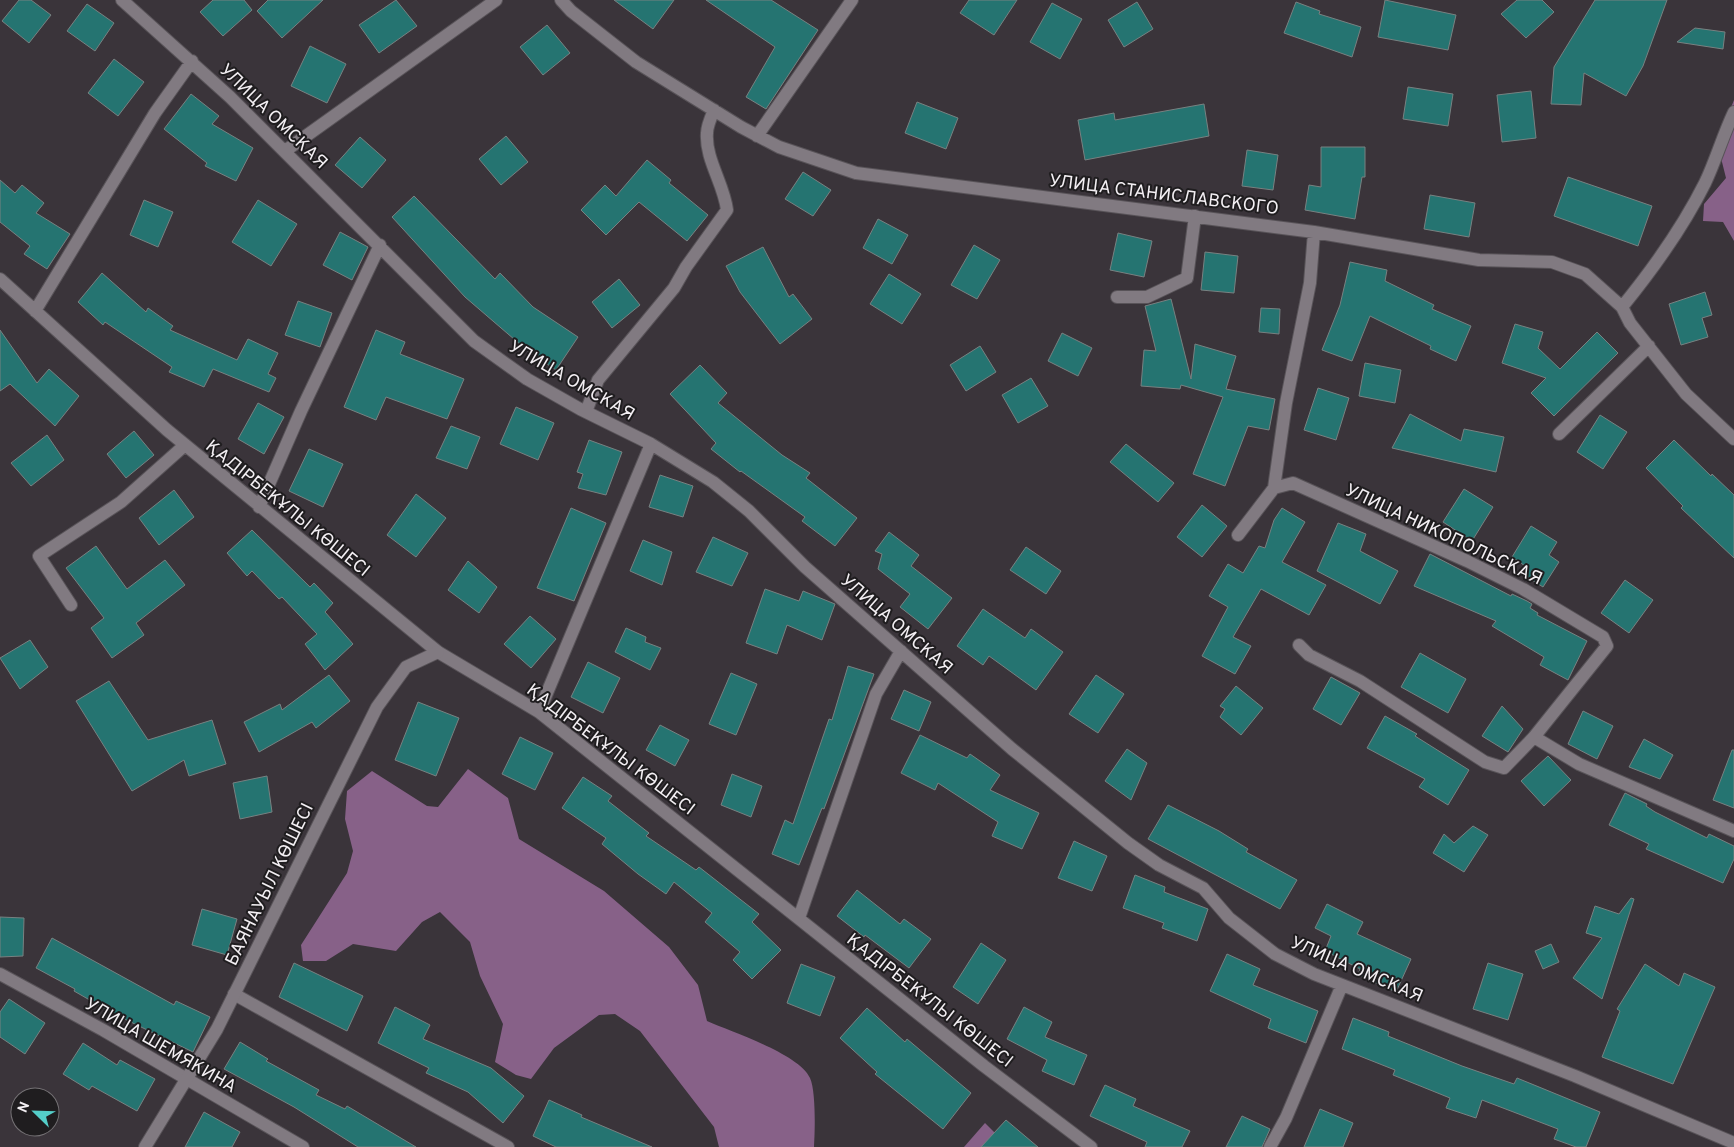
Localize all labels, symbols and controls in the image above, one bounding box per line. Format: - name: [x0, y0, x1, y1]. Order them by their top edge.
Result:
- street label: УЛИЦА ОМСКАЯ: [214, 60, 332, 175]
- street label: УЛИЦА СТАНИСЛАВСКОГО: [1048, 170, 1280, 221]
- street label: УЛИЦА ОМСКАЯ: [504, 336, 638, 427]
- street label: ҚАДІРБЕКҰЛЫ КӨШЕСІ: [200, 436, 374, 583]
- street label: УЛИЦА НИКОПОЛЬСКАЯ: [1341, 480, 1546, 591]
- street label: УЛИЦА ОМСКАЯ: [835, 570, 957, 680]
- street label: ҚАДІРБЕКҰЛЫ КӨШЕСІ: [521, 679, 699, 821]
- street label: БАЯНАУЫЛ КӨШЕСІ: [221, 800, 320, 970]
- street label: ҚАДІРБЕКҰЛЫ КӨШЕСІ: [841, 929, 1017, 1073]
- street label: УЛИЦА ОМСКАЯ: [1287, 932, 1426, 1009]
- street label: УЛИЦА ШЕМЯКИНА: [80, 993, 240, 1099]
- north arrow: [10, 1087, 60, 1137]
- text: N: [15, 1100, 34, 1115]

